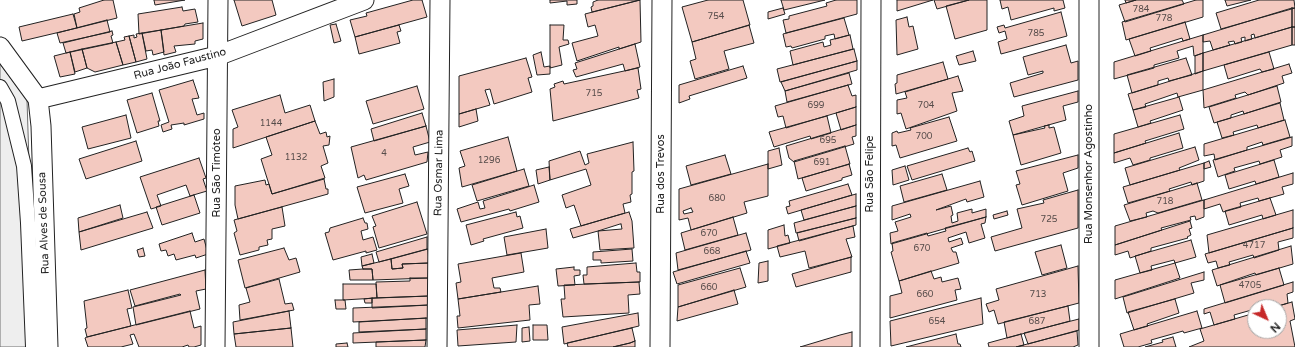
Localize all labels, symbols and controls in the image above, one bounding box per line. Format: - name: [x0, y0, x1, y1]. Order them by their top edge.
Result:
- house number: 784: [1133, 5, 1149, 15]
- house number: 754: [708, 12, 724, 22]
- house number: 778: [1156, 14, 1172, 24]
- house number: 785: [1028, 29, 1044, 39]
- street label: Rua João Faustino: [132, 45, 228, 83]
- house number: 715: [586, 89, 602, 99]
- house number: 699: [808, 101, 824, 111]
- house number: 704: [918, 101, 934, 111]
- street label: Rua Monsenhor Agostinho: [1082, 104, 1096, 244]
- house number: 1144: [260, 119, 282, 129]
- street label: Rua São Timóteo: [210, 128, 224, 218]
- street label: Rua Osmar Lima: [432, 130, 446, 216]
- house number: 700: [916, 132, 932, 142]
- street label: Rua dos Trevos: [654, 134, 668, 214]
- street label: Rua São Felipe: [863, 135, 877, 213]
- house number: 695: [820, 136, 836, 146]
- house number: 4: [381, 149, 387, 159]
- house number: 1132: [285, 153, 307, 163]
- house number: 1296: [478, 156, 500, 166]
- house number: 691: [814, 158, 830, 168]
- street label: Rua Alves de Sousa: [36, 172, 52, 274]
- house number: 680: [709, 194, 725, 204]
- house number: 718: [1157, 197, 1173, 207]
- house number: 725: [1041, 215, 1057, 225]
- house number: 670: [701, 229, 717, 239]
- house number: 4717: [1243, 241, 1265, 251]
- house number: 670: [914, 244, 930, 254]
- house number: 668: [704, 247, 720, 257]
- house number: 4705: [1239, 281, 1261, 291]
- house number: 660: [701, 283, 717, 293]
- house number: 660: [917, 290, 933, 300]
- house number: 713: [1030, 290, 1046, 300]
- north arrow: [1247, 299, 1287, 339]
- house number: 654: [929, 317, 945, 327]
- house number: 687: [1029, 317, 1045, 327]
- text: N: [1267, 320, 1283, 335]

